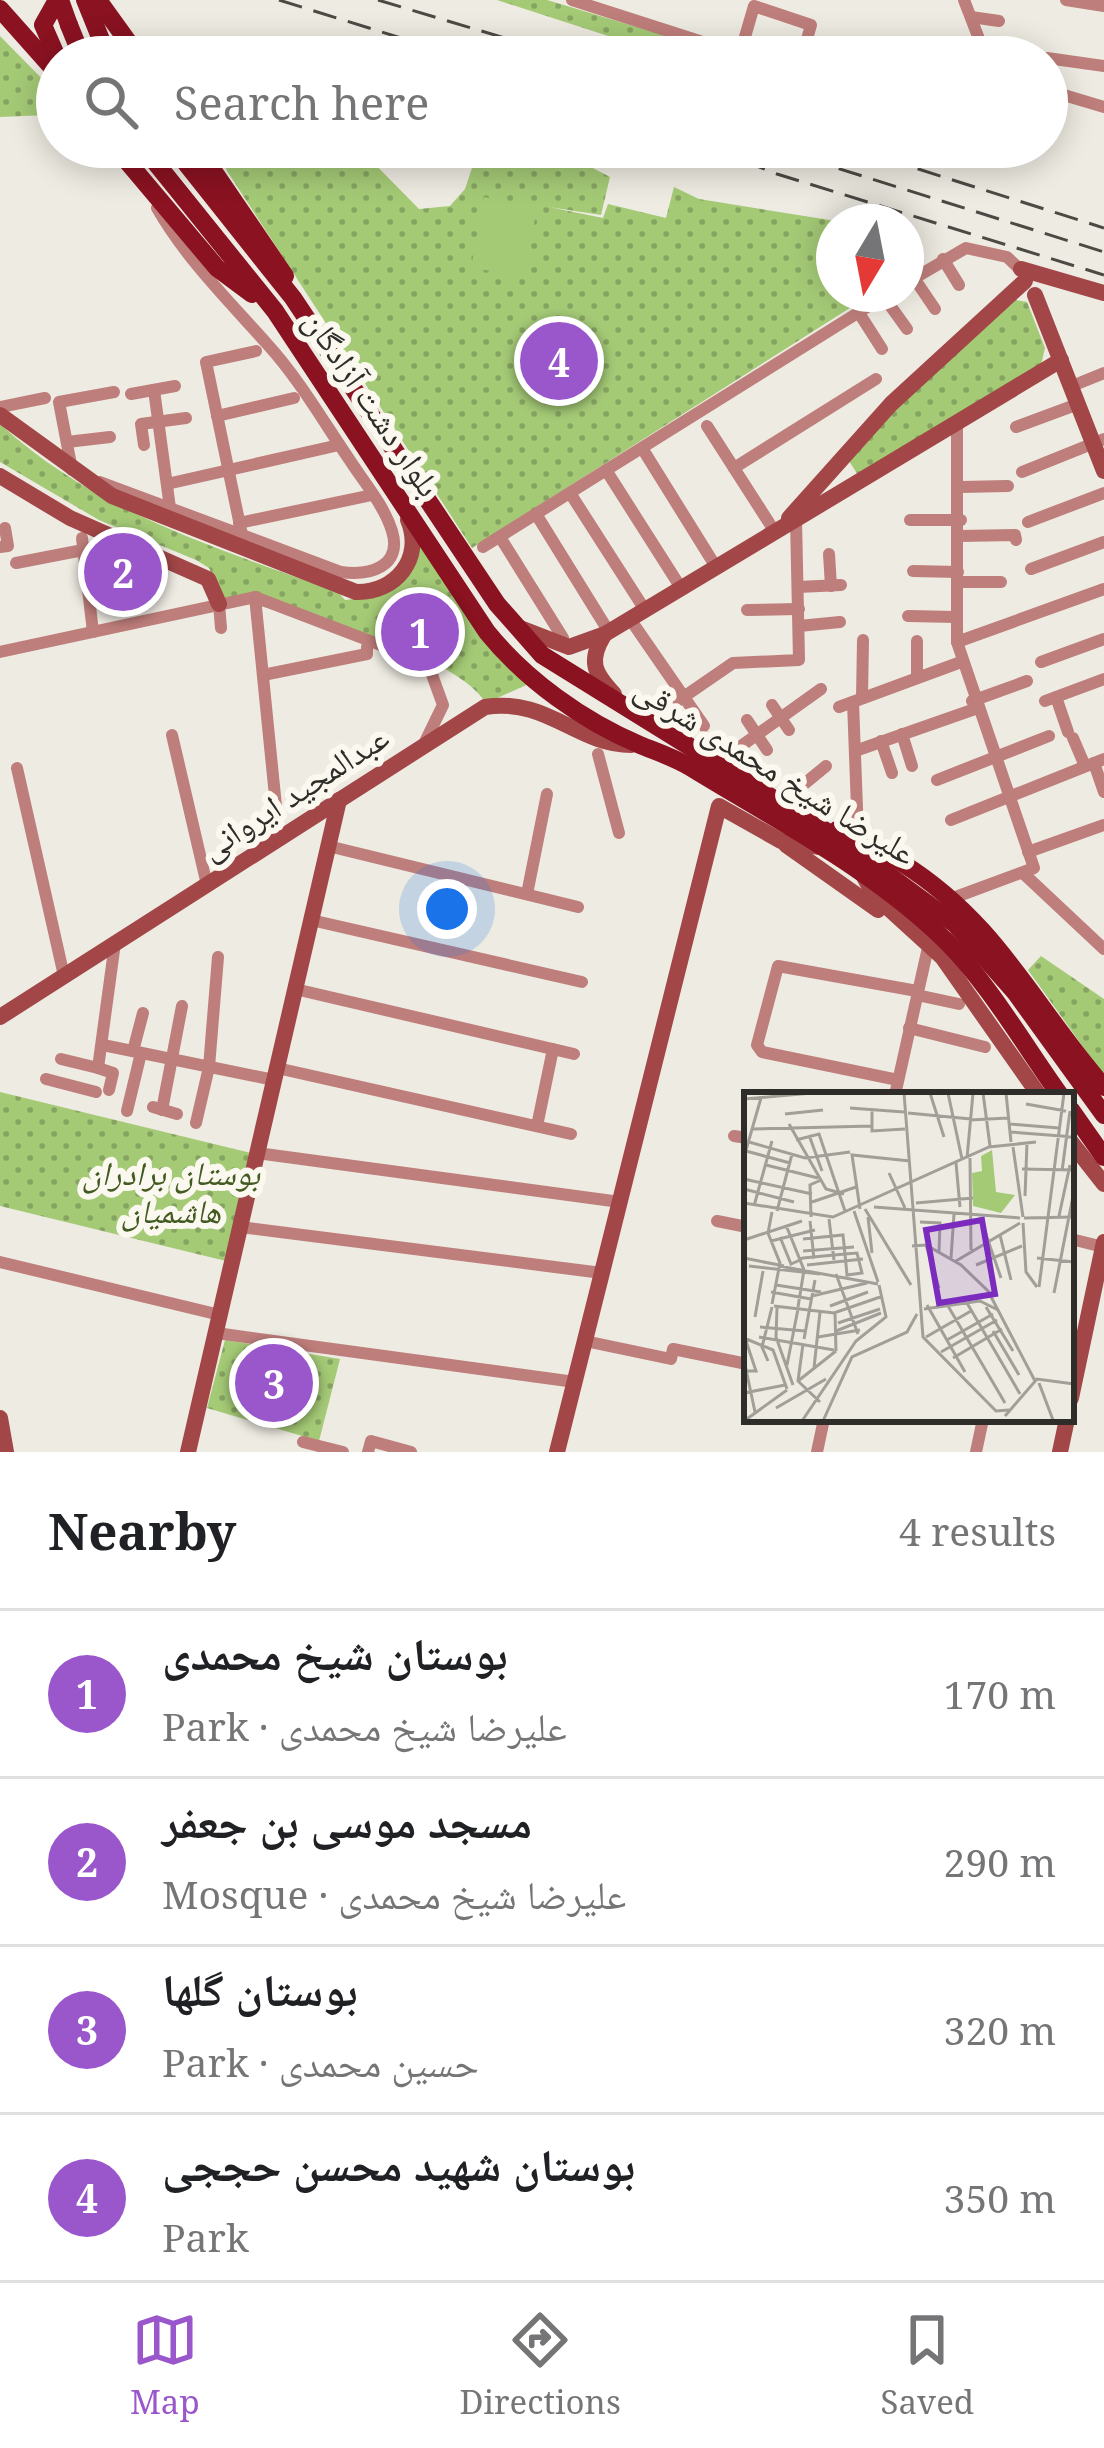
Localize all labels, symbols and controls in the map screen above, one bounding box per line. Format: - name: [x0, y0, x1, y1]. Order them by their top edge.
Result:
- search box: [36, 36, 1068, 168]
- icon: search: [78, 69, 144, 135]
- text: Search here: [174, 72, 429, 133]
- north arrow: [816, 204, 924, 312]
- street label: بلوار دشت آزادگان: [294, 301, 452, 505]
- pin: 4: [520, 316, 598, 406]
- pin: 2: [84, 527, 162, 617]
- pin: 1: [381, 587, 459, 677]
- street label: علیرضا شیخ محمدی شرقی: [627, 665, 925, 875]
- street label: عبدالمجید ایروانی: [191, 714, 397, 870]
- your location: [417, 879, 477, 939]
- inset map: [744, 1092, 1074, 1422]
- park label: بوستان برادران هاشمیان: [82, 1150, 261, 1233]
- pin: 3: [235, 1338, 313, 1428]
- text: Nearby: [48, 1495, 236, 1565]
- text: 4 results: [899, 1504, 1056, 1557]
- text: بوستان شیخ محمدی: [162, 1622, 508, 1683]
- text: 1: [76, 1667, 98, 1720]
- text: 170 m: [944, 1667, 1056, 1720]
- text: Park · علیرضا شیخ محمدی: [162, 1699, 567, 1752]
- text: مسجد موسی بن جعفر: [162, 1790, 532, 1851]
- text: 2: [76, 1835, 98, 1888]
- text: 290 m: [944, 1835, 1056, 1888]
- text: Mosque · علیرضا شیخ محمدی: [162, 1867, 626, 1920]
- text: بوستان گلها: [162, 1958, 358, 2019]
- text: 3: [76, 2003, 98, 2056]
- text: 320 m: [944, 2003, 1056, 2056]
- text: Park · حسین محمدی: [162, 2035, 479, 2088]
- text: بوستان شهید محسن حججی: [162, 2133, 635, 2194]
- text: 4: [76, 2171, 98, 2224]
- text: 350 m: [944, 2171, 1056, 2224]
- text: Park: [162, 2210, 249, 2263]
- tab: Map: [130, 2307, 200, 2424]
- tab: Directions: [459, 2307, 621, 2424]
- tab: Saved: [881, 2307, 974, 2424]

